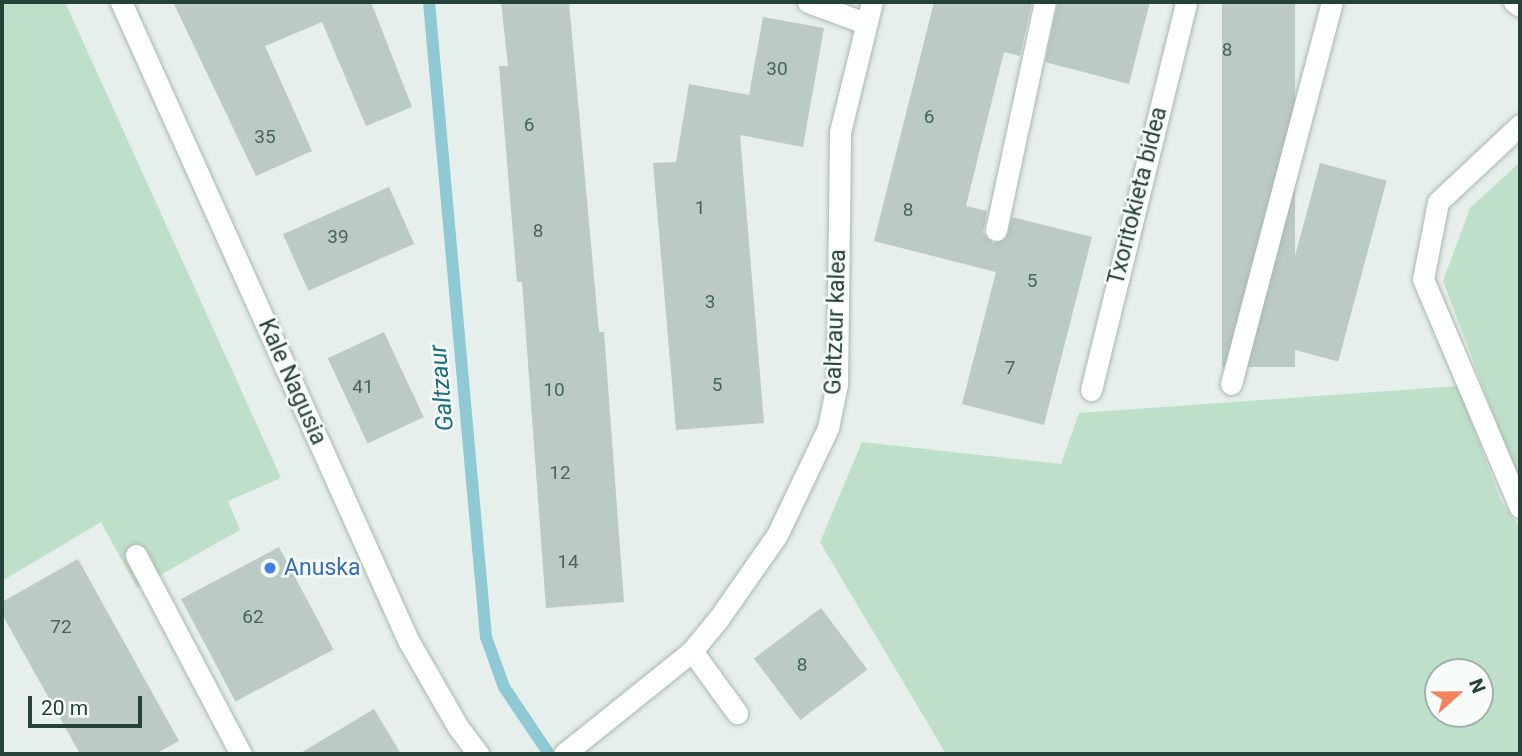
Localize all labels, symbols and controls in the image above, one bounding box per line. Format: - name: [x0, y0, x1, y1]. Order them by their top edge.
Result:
- house number: 8: [1222, 39, 1232, 61]
- house number: 30: [766, 58, 788, 80]
- street label: Txoritokieta bidea: [1103, 104, 1173, 288]
- house number: 6: [924, 106, 934, 128]
- house number: 6: [524, 114, 534, 136]
- house number: 35: [254, 126, 276, 148]
- house number: 1: [695, 197, 705, 219]
- house number: 8: [903, 199, 913, 221]
- house number: 8: [533, 220, 543, 242]
- house number: 39: [327, 226, 349, 248]
- street label: Galtzaur kalea: [820, 249, 852, 395]
- house number: 5: [1027, 270, 1037, 292]
- house number: 3: [705, 291, 715, 313]
- street label: Kale Nagusia: [252, 315, 332, 449]
- water label: Galtzaur: [424, 344, 460, 432]
- house number: 7: [1005, 357, 1015, 379]
- house number: 5: [712, 374, 722, 396]
- house number: 41: [352, 376, 374, 398]
- house number: 10: [543, 379, 565, 401]
- house number: 12: [549, 462, 571, 484]
- house number: 14: [557, 551, 579, 573]
- place label: Anuska: [284, 554, 360, 582]
- marker: Anuska: [262, 560, 278, 576]
- house number: 62: [242, 606, 264, 628]
- house number: 72: [50, 616, 72, 638]
- house number: 8: [797, 654, 807, 676]
- north arrow: [1424, 658, 1494, 728]
- text: N: [1464, 676, 1490, 696]
- scale bar: [32, 682, 145, 726]
- text: 20 m: [41, 696, 88, 720]

